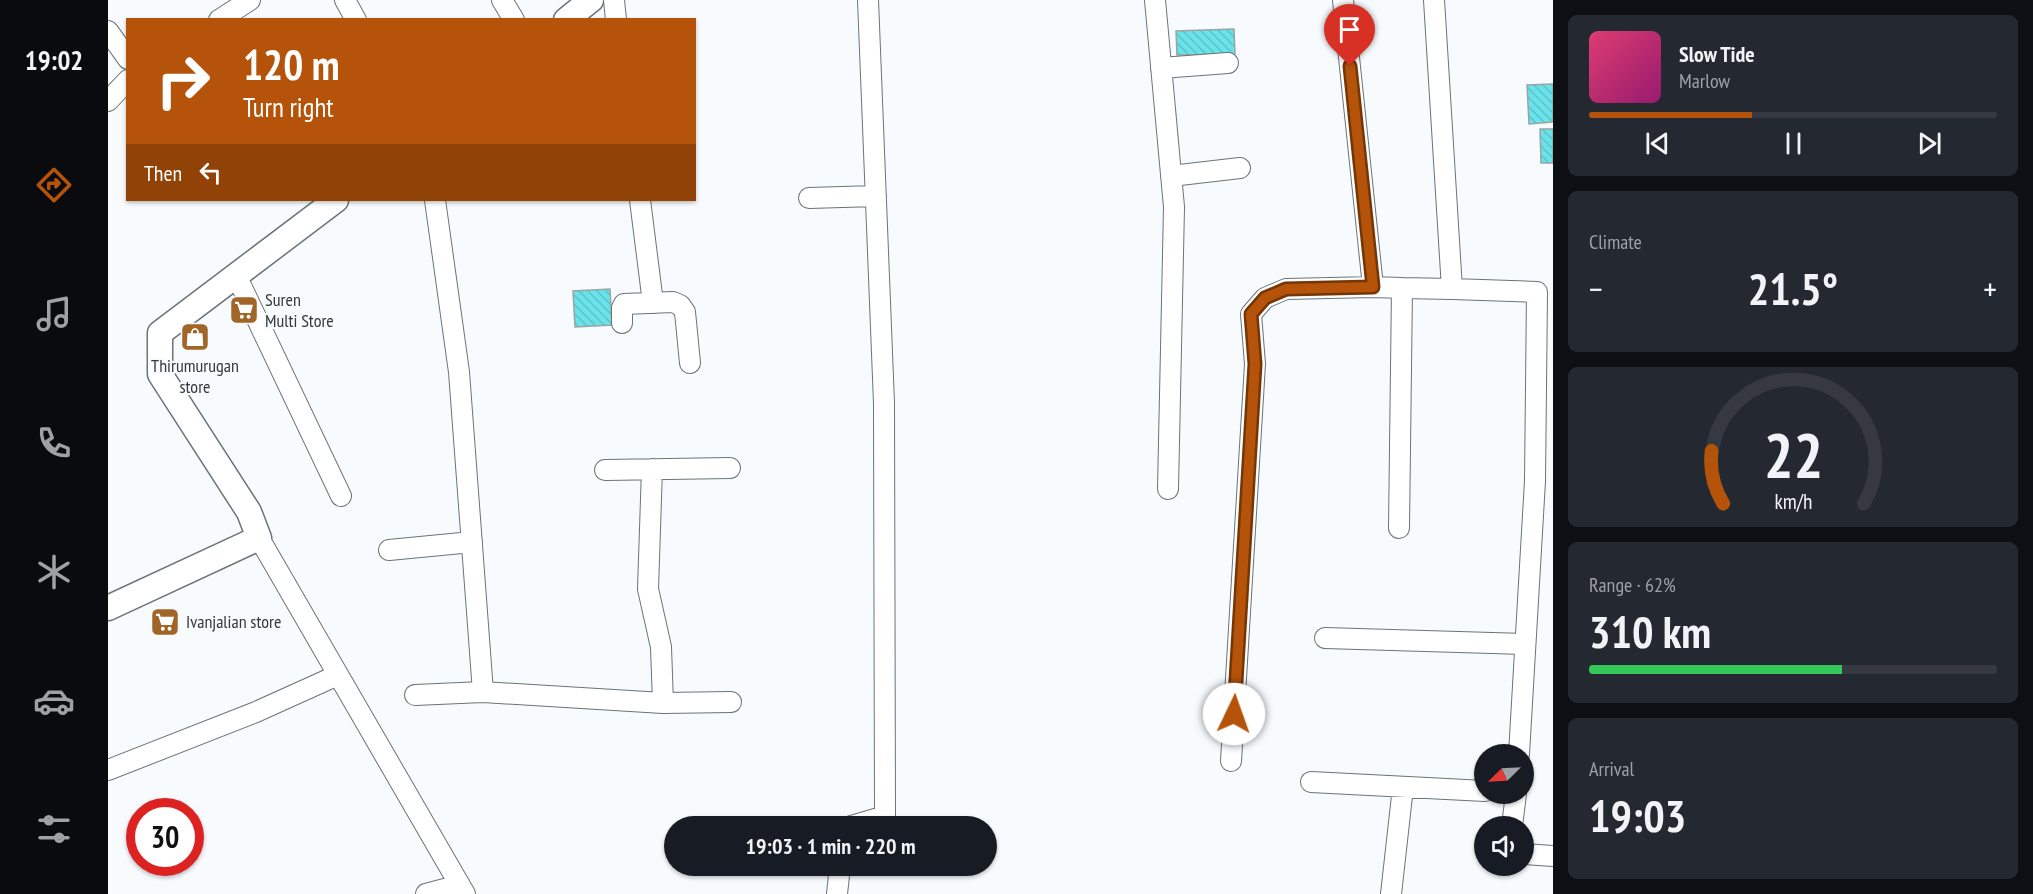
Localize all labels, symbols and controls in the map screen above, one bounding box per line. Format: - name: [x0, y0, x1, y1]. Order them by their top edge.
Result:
- pin: [1324, 4, 1375, 66]
- icon: arrive: [1333, 13, 1366, 46]
- text: 120 m: [243, 37, 340, 92]
- text: Slow Tide: [1679, 40, 1755, 68]
- icon: right: [144, 42, 222, 120]
- text: 19:02: [25, 43, 83, 77]
- text: Marlow: [1679, 68, 1730, 94]
- text: Turn right: [243, 90, 334, 124]
- icon: previous: [1641, 127, 1674, 160]
- icon: pause: [1777, 127, 1810, 160]
- icon: next: [1913, 127, 1946, 160]
- icon: left: [194, 156, 227, 189]
- text: Then: [144, 159, 182, 187]
- icon: directions: [33, 164, 75, 206]
- text: Climate: [1589, 229, 1642, 255]
- text: 21.5°: [1748, 259, 1838, 317]
- text: −: [1589, 267, 1603, 310]
- text: +: [1983, 267, 1997, 310]
- place label: Suren Multi Store: [265, 288, 334, 332]
- icon: music: [33, 293, 75, 335]
- supermarket icon: Suren Multi Store: [228, 294, 260, 326]
- shop icon: Thirumurugan store: [179, 321, 211, 353]
- place label: Thirumurugan store: [151, 354, 239, 398]
- text: 22: [1763, 414, 1823, 495]
- icon: phone: [33, 422, 75, 464]
- text: km/h: [1774, 487, 1812, 515]
- icon: climate: [33, 551, 75, 593]
- text: Range · 62%: [1589, 572, 1676, 598]
- text: 310 km: [1589, 602, 1711, 660]
- supermarket icon: Ivanjalian store: [149, 606, 181, 638]
- place label: Ivanjalian store: [186, 610, 281, 633]
- icon: car: [33, 680, 75, 722]
- position arrow: [1202, 682, 1266, 746]
- north arrow: [1474, 744, 1534, 804]
- map controls: [1474, 744, 1534, 876]
- text: Arrival: [1589, 756, 1634, 782]
- text: 19:03: [1589, 786, 1686, 844]
- speed limit sign: 30: [126, 798, 204, 876]
- icon: filters: [33, 808, 75, 850]
- button: sound: [1474, 816, 1534, 876]
- text: 19:03 · 1 min · 220 m: [745, 832, 916, 860]

